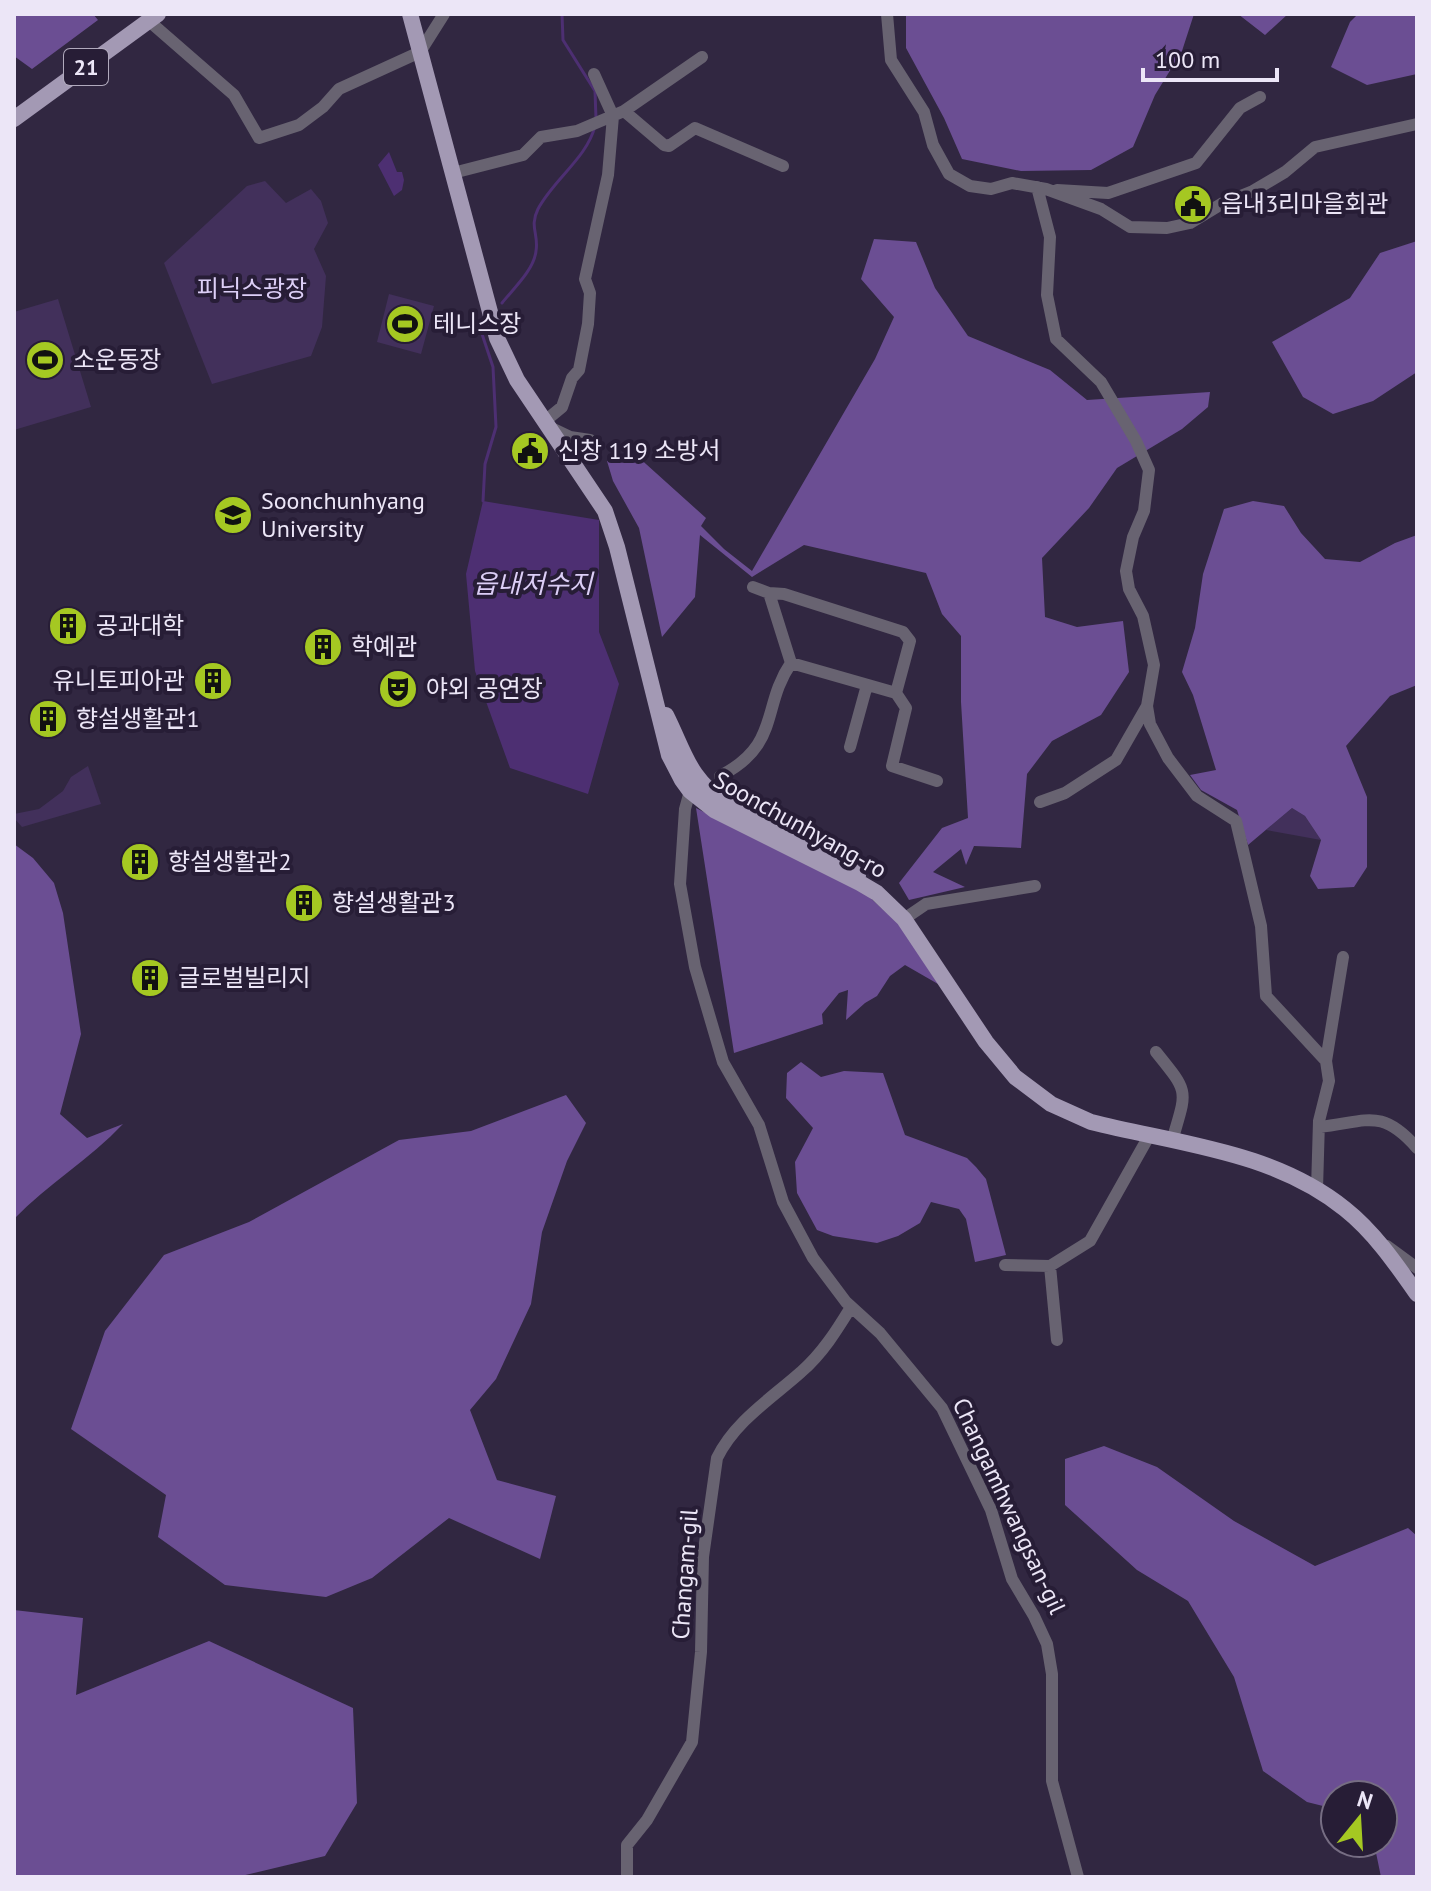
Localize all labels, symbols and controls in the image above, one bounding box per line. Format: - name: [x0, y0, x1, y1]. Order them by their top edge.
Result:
- scale bar: [1143, 32, 1277, 82]
- text: 100 m: [1155, 44, 1220, 75]
- road number: 21: [64, 49, 108, 85]
- public building icon: 읍내3리마을회관: [1172, 183, 1214, 225]
- place label: 읍내3리마을회관: [1221, 188, 1389, 219]
- park label: 피닉스광장: [197, 273, 307, 304]
- sports icon: 테니스장: [384, 303, 426, 345]
- place label: 테니스장: [433, 308, 521, 339]
- sports icon: 소운동장: [24, 339, 66, 381]
- place label: 소운동장: [73, 344, 161, 375]
- public building icon: 신창 119 소방서: [509, 430, 551, 472]
- place label: 신창 119 소방서: [558, 435, 720, 466]
- place label: Soonchunhyang University: [261, 485, 425, 544]
- school or university icon: Soonchunhyang University: [212, 494, 254, 536]
- water label: 읍내저수지: [473, 567, 595, 600]
- building icon: 공과대학: [47, 605, 89, 647]
- place label: 공과대학: [96, 610, 184, 641]
- building icon: 학예관: [302, 626, 344, 668]
- place label: 학예관: [351, 631, 417, 662]
- building icon: 유니토피아관: [192, 660, 234, 702]
- place label: 유니토피아관: [53, 665, 185, 696]
- theatre icon: 야외 공연장: [377, 668, 419, 710]
- place label: 야외 공연장: [426, 673, 543, 704]
- building icon: 향설생활관1: [27, 698, 69, 740]
- place label: 향설생활관1: [76, 703, 199, 734]
- street label: Soonchunhyang-ro: [708, 764, 892, 885]
- building icon: 향설생활관2: [119, 841, 161, 883]
- place label: 향설생활관2: [168, 846, 291, 877]
- building icon: 향설생활관3: [283, 882, 325, 924]
- place label: 향설생활관3: [332, 887, 455, 918]
- building icon: 글로벌빌리지: [129, 957, 171, 999]
- place label: 글로벌빌리지: [178, 962, 310, 993]
- street label: Changamhwangsan-gil: [946, 1393, 1073, 1619]
- street label: Changam-gil: [664, 1507, 705, 1640]
- north arrow: [1319, 1779, 1399, 1859]
- text: N: [1354, 1784, 1376, 1816]

